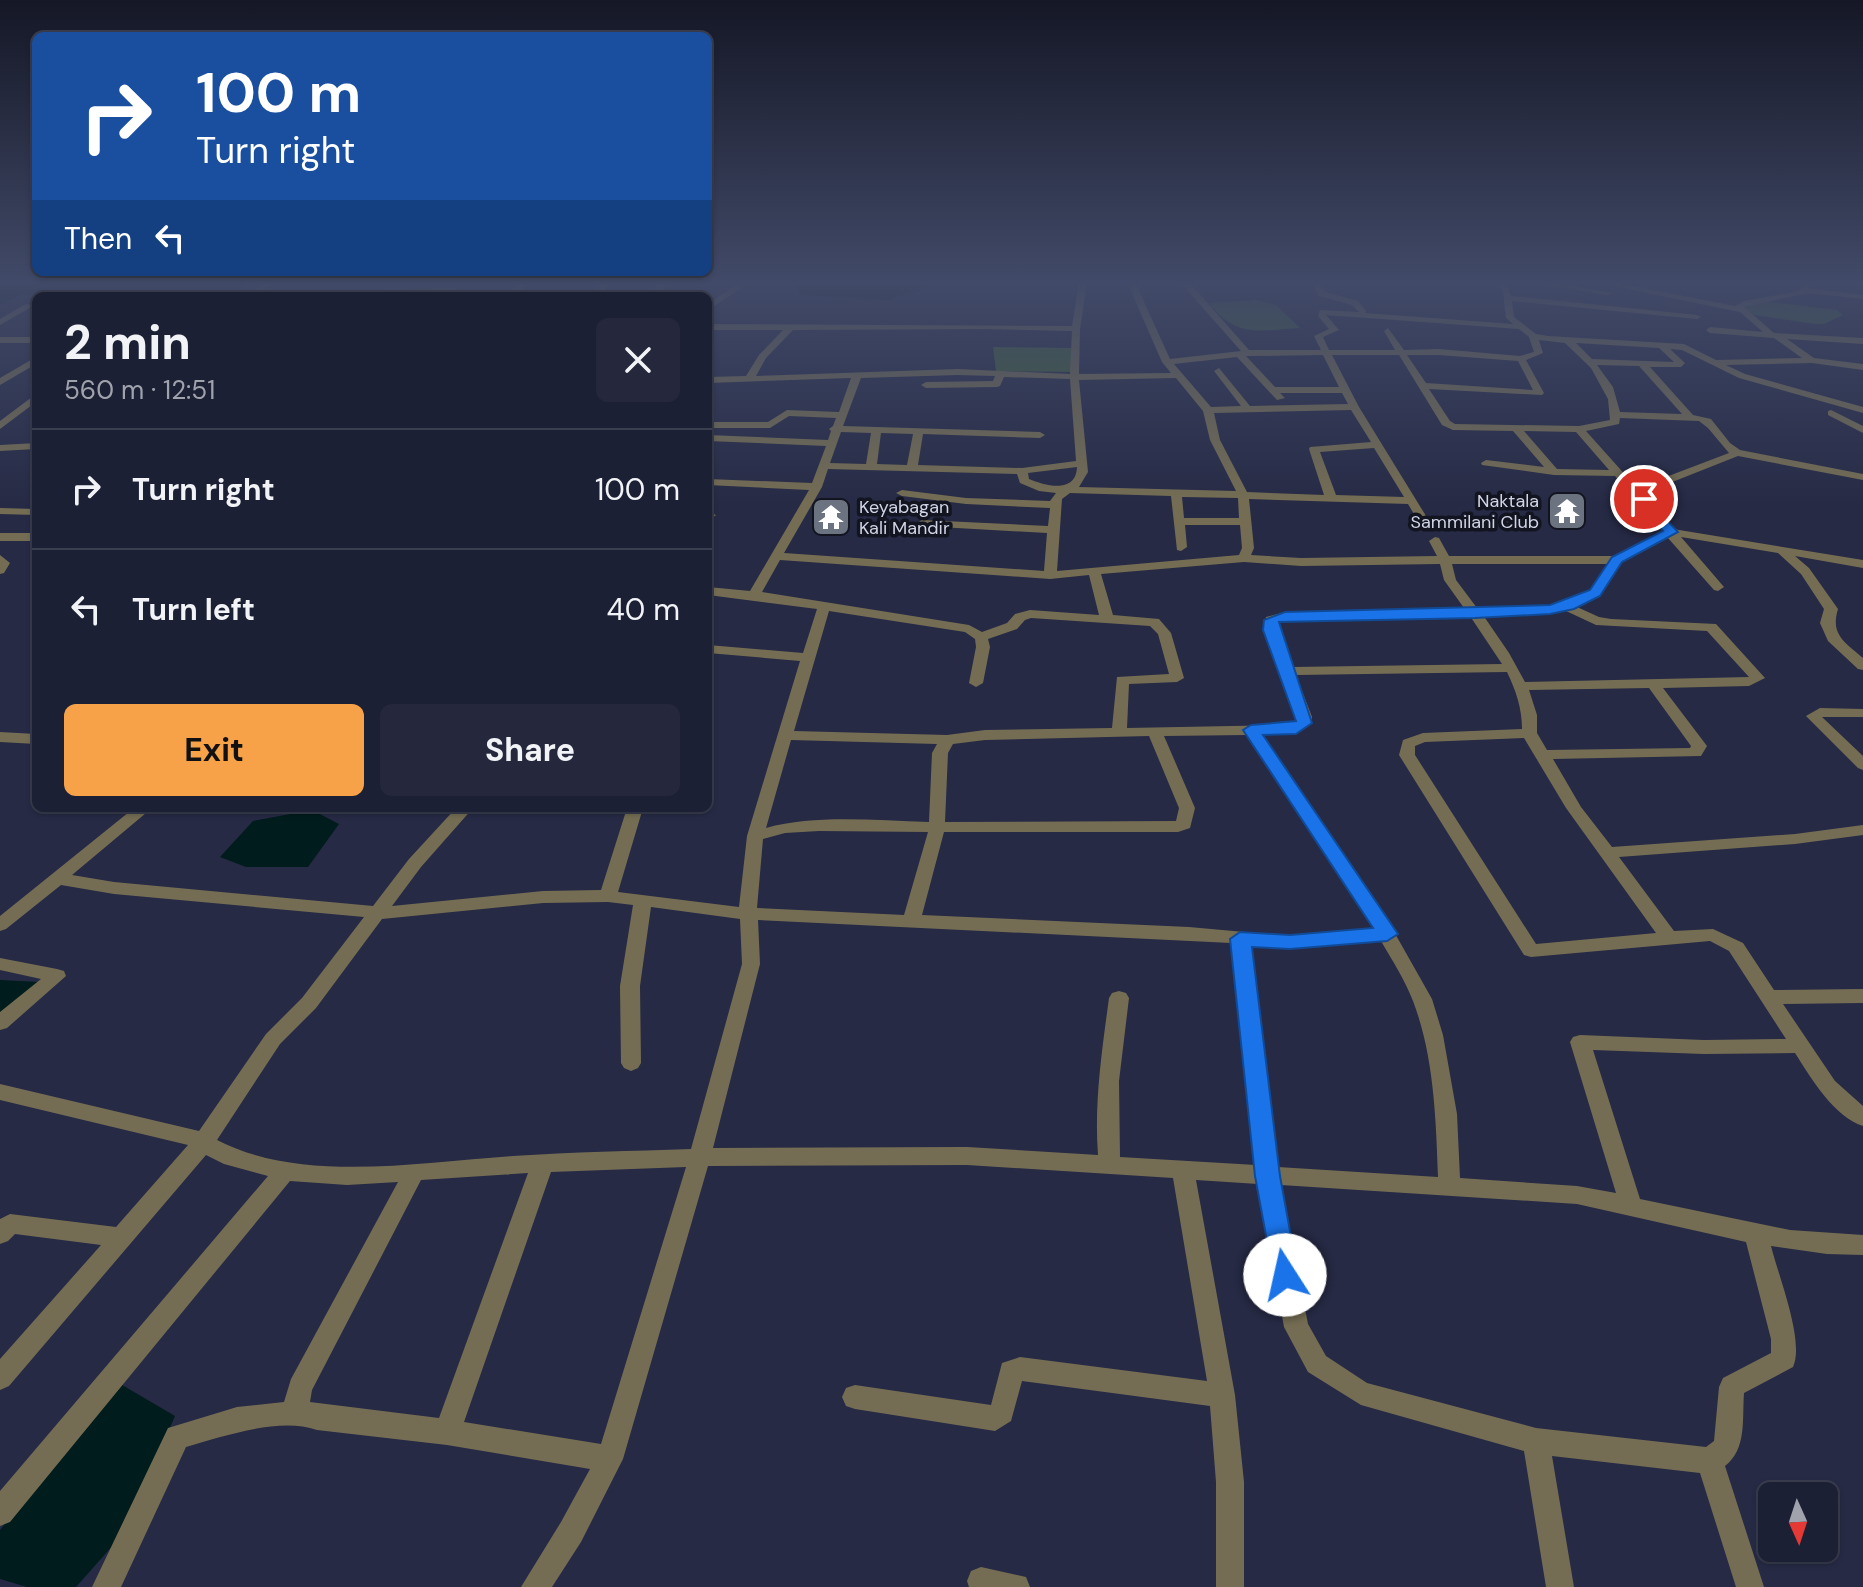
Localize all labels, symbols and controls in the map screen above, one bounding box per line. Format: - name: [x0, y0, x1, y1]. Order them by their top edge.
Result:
- text: 100 m: [196, 56, 361, 129]
- icon: right: [64, 64, 168, 168]
- text: Turn right: [196, 127, 355, 174]
- icon: left: [148, 216, 192, 260]
- text: Then: [64, 219, 132, 258]
- text: 2 min: [64, 311, 191, 374]
- button: close: [596, 318, 680, 402]
- text: 560 m · 12:51: [64, 373, 215, 407]
- pin: [1610, 465, 1678, 533]
- icon: right: [64, 467, 108, 511]
- text: Turn right: [132, 470, 275, 509]
- text: 100 m: [595, 470, 680, 509]
- icon: arrive: [1622, 477, 1666, 521]
- place label: Naktala Sammilani Club: [1411, 489, 1539, 534]
- temple icon: Naktala Sammilani Club: [1546, 490, 1588, 532]
- place label: Keyabagan Kali Mandir: [859, 495, 950, 540]
- temple icon: Keyabagan Kali Mandir: [810, 496, 852, 538]
- icon: left: [64, 587, 108, 631]
- text: Turn left: [132, 590, 255, 629]
- text: 40 m: [607, 590, 680, 629]
- button: Exit: [64, 704, 364, 796]
- button: Share: [380, 704, 680, 796]
- position arrow: [1243, 1233, 1327, 1317]
- north arrow: [1758, 1482, 1838, 1562]
- map controls: [1758, 1482, 1838, 1562]

